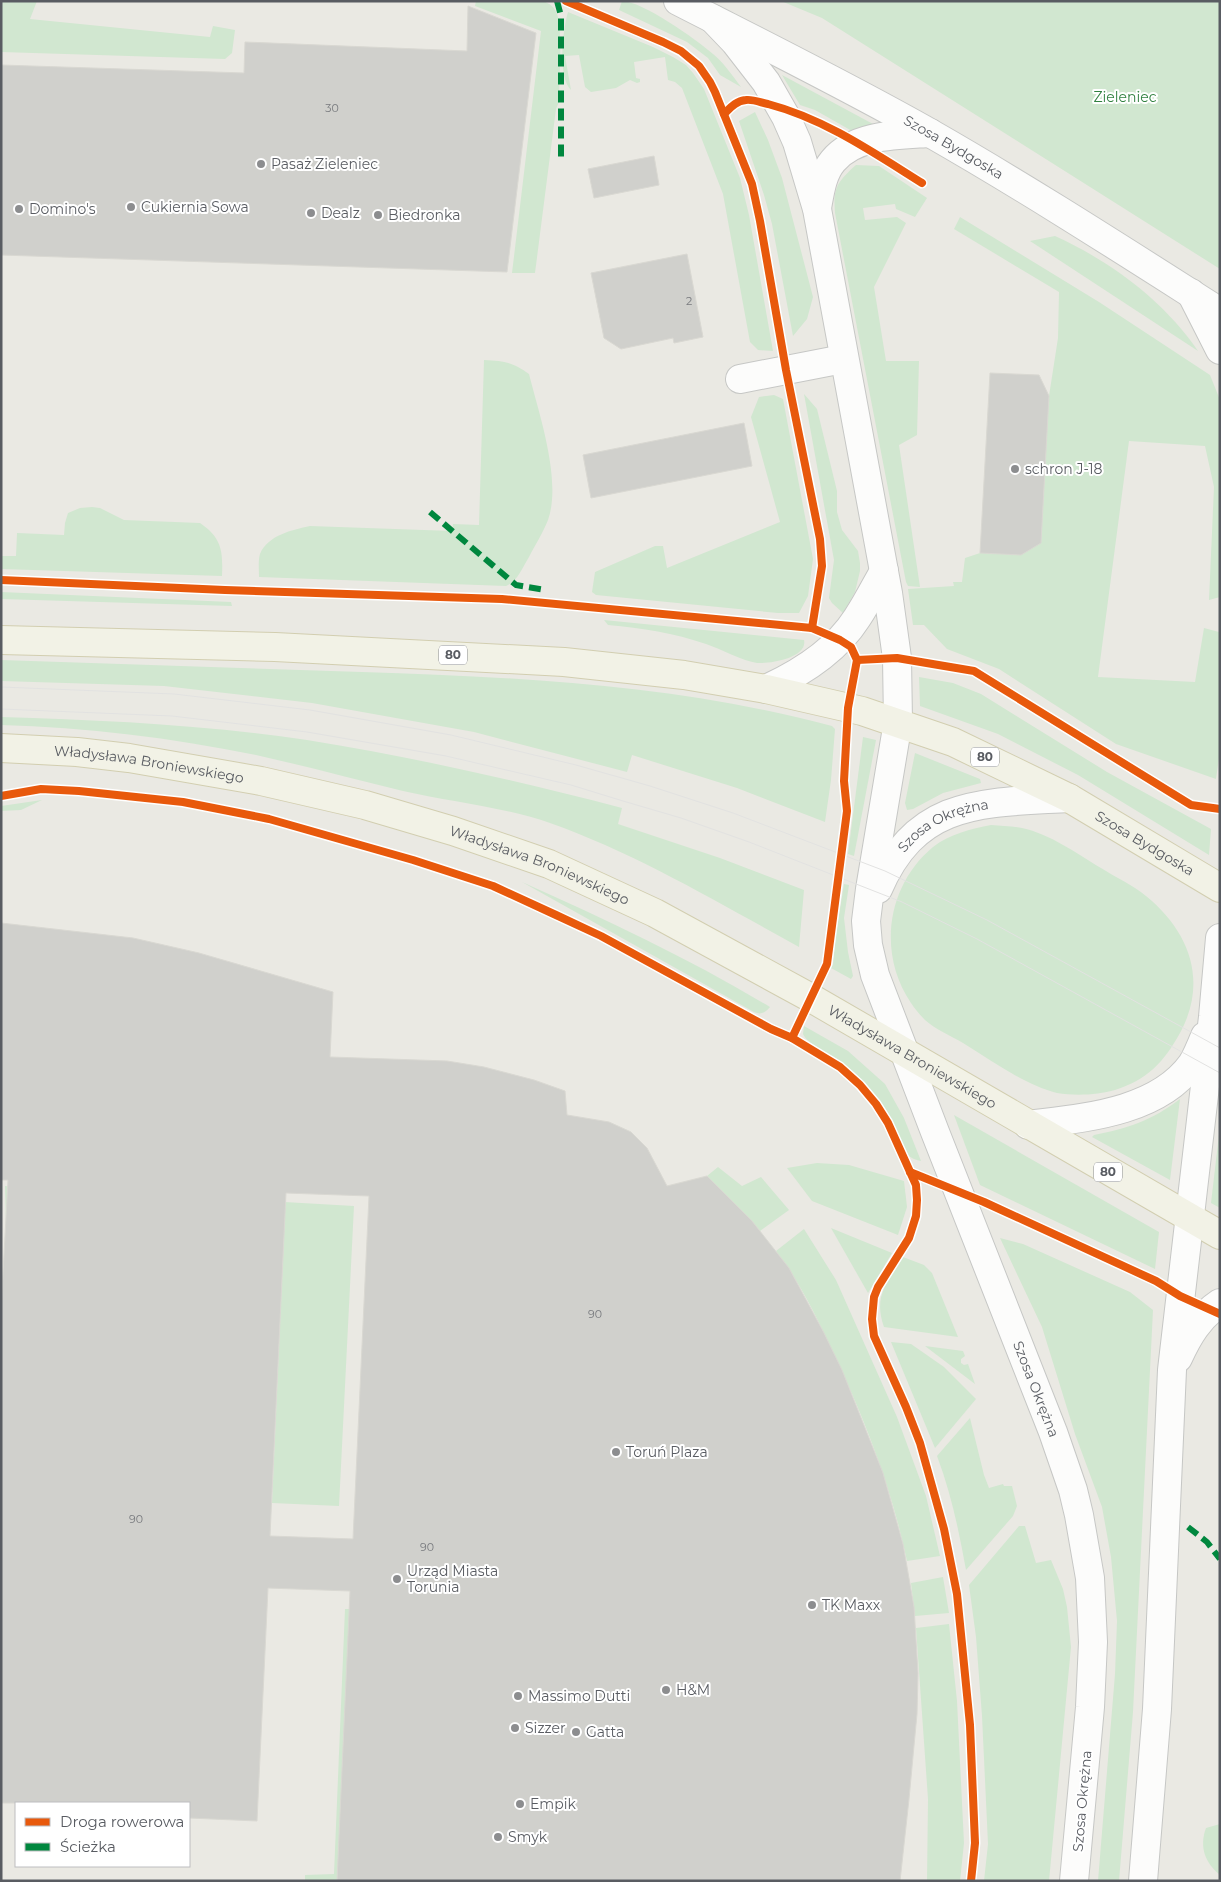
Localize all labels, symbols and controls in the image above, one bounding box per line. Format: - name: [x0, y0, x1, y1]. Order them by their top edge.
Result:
- park label: Zieleniec: [1093, 88, 1157, 106]
- house number: 30: [325, 101, 339, 115]
- street label: Szosa Bydgoska: [901, 111, 1007, 183]
- place label: Pasaż Zieleniec: [271, 155, 378, 173]
- marker: Pasaż Zieleniec: [255, 158, 267, 170]
- place label: Cukiernia Sowa: [141, 198, 249, 216]
- place label: Domino's: [29, 200, 96, 218]
- marker: Cukiernia Sowa: [125, 201, 137, 213]
- marker: Domino's: [13, 203, 25, 215]
- place label: Dealz: [321, 204, 360, 222]
- place label: Biedronka: [388, 206, 460, 224]
- marker: Dealz: [305, 207, 317, 219]
- marker: Biedronka: [372, 209, 384, 221]
- house number: 2: [686, 294, 692, 308]
- place label: schron J-18: [1025, 460, 1103, 478]
- marker: schron J-18: [1009, 463, 1021, 475]
- road number: 80: [439, 646, 467, 664]
- street label: Władysława Broniewskiego: [53, 742, 246, 787]
- road number: 80: [971, 748, 999, 766]
- street label: Szosa Okrężna: [894, 795, 990, 856]
- street label: Szosa Bydgoska: [1092, 807, 1198, 880]
- street label: Władysława Broniewskiego: [447, 822, 632, 909]
- street label: Władysława Broniewskiego: [825, 1001, 1000, 1113]
- road number: 80: [1094, 1162, 1122, 1182]
- house number: 90: [588, 1307, 602, 1321]
- street label: Szosa Okrężna: [1009, 1338, 1063, 1440]
- place label: Toruń Plaza: [626, 1443, 708, 1461]
- marker: Toruń Plaza: [610, 1446, 622, 1458]
- house number: 90: [129, 1512, 143, 1526]
- house number: 90: [420, 1540, 434, 1554]
- place label: Urząd Miasta Torunia: [407, 1562, 498, 1596]
- marker: Urząd Miasta Torunia: [391, 1573, 403, 1585]
- place label: TK Maxx: [822, 1596, 881, 1614]
- marker: TK Maxx: [806, 1599, 818, 1611]
- place label: H&M: [676, 1681, 710, 1699]
- marker: H&M: [660, 1684, 672, 1696]
- place label: Massimo Dutti: [528, 1687, 630, 1705]
- marker: Massimo Dutti: [512, 1690, 524, 1702]
- place label: Sizzer: [525, 1719, 566, 1737]
- marker: Sizzer: [509, 1722, 521, 1734]
- place label: Gatta: [586, 1723, 624, 1741]
- marker: Gatta: [570, 1726, 582, 1738]
- street label: Szosa Okrężna: [1069, 1749, 1095, 1853]
- place label: Empik: [530, 1795, 576, 1813]
- marker: Empik: [514, 1798, 526, 1810]
- legend: [15, 1802, 190, 1867]
- text: Droga rowerowa: [60, 1812, 184, 1831]
- place label: Smyk: [508, 1828, 548, 1846]
- marker: Smyk: [492, 1831, 504, 1843]
- text: Ścieżka: [60, 1837, 116, 1856]

